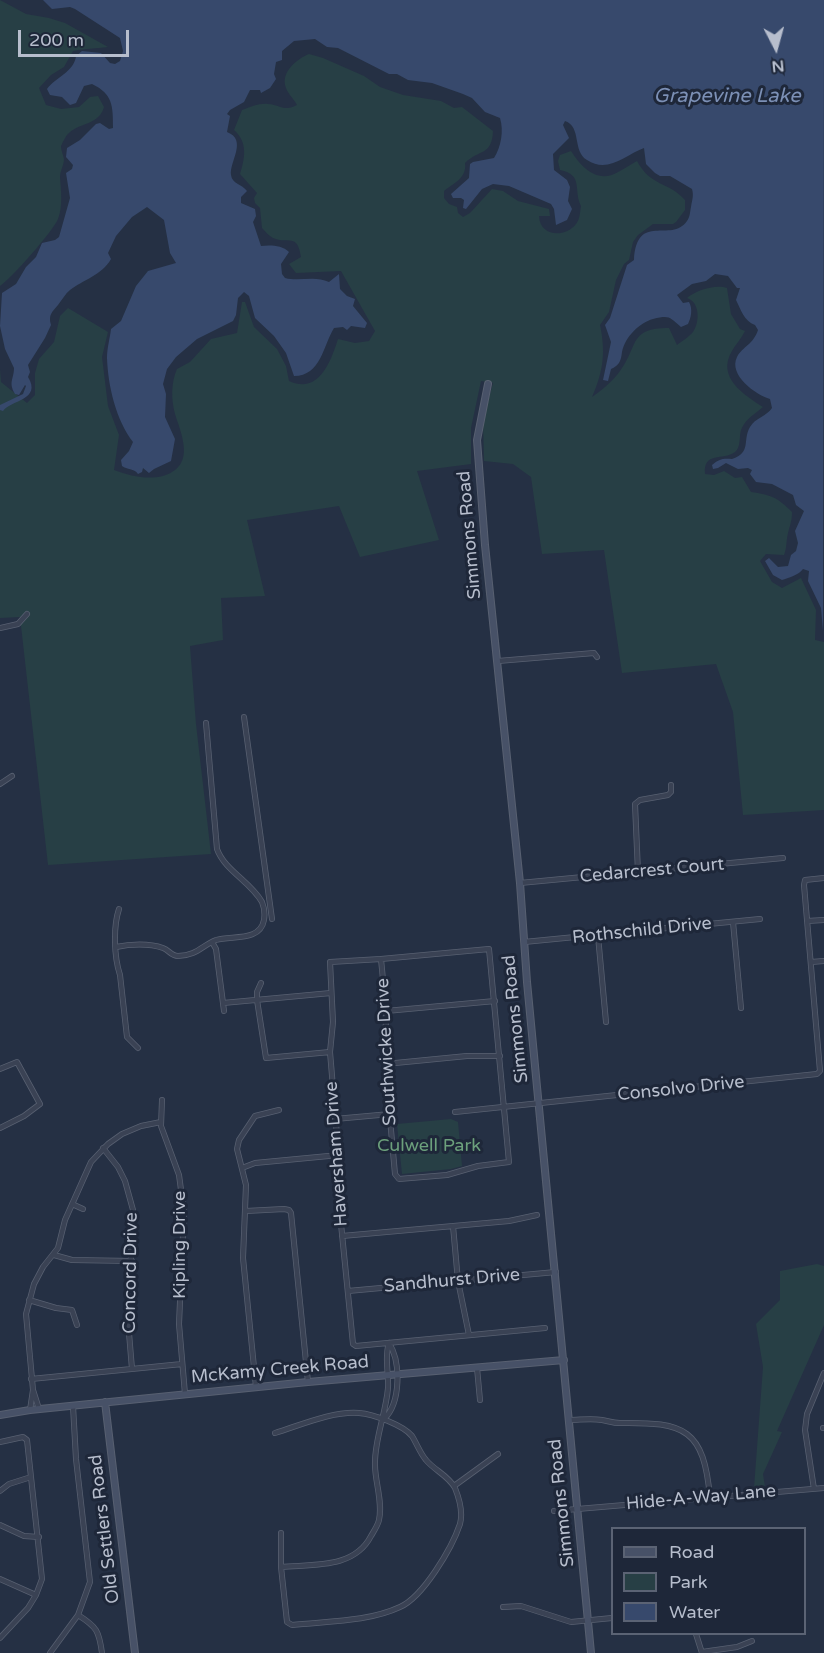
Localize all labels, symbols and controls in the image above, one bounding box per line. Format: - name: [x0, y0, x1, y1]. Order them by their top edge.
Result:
- scale bar: [21, 18, 132, 56]
- north arrow: [746, 18, 806, 78]
- text: 200 m: [29, 29, 84, 51]
- text: N: [770, 55, 785, 77]
- water label: Grapevine Lake: [654, 85, 800, 109]
- street label: Simmons Road: [454, 470, 486, 600]
- street label: Cedarcrest Court: [579, 854, 725, 888]
- street label: Rothschild Drive: [571, 913, 713, 949]
- street label: Simmons Road: [499, 954, 533, 1084]
- street label: Southwicke Drive: [372, 978, 402, 1126]
- street label: Consolvo Drive: [616, 1072, 746, 1106]
- street label: Haversham Drive: [321, 1081, 353, 1227]
- park label: Culwell Park: [377, 1135, 481, 1157]
- street label: Kipling Drive: [169, 1191, 191, 1299]
- street label: Concord Drive: [119, 1212, 143, 1334]
- street label: Sandhurst Drive: [383, 1264, 521, 1298]
- street label: McKamy Creek Road: [190, 1351, 370, 1389]
- street label: Simmons Road: [545, 1438, 579, 1568]
- street label: Old Settlers Road: [85, 1453, 125, 1605]
- street label: Hide-A-Way Lane: [625, 1481, 777, 1515]
- legend: [611, 1527, 806, 1635]
- text: Road: [669, 1541, 714, 1563]
- text: Park: [669, 1571, 707, 1593]
- text: Water: [669, 1601, 720, 1623]

